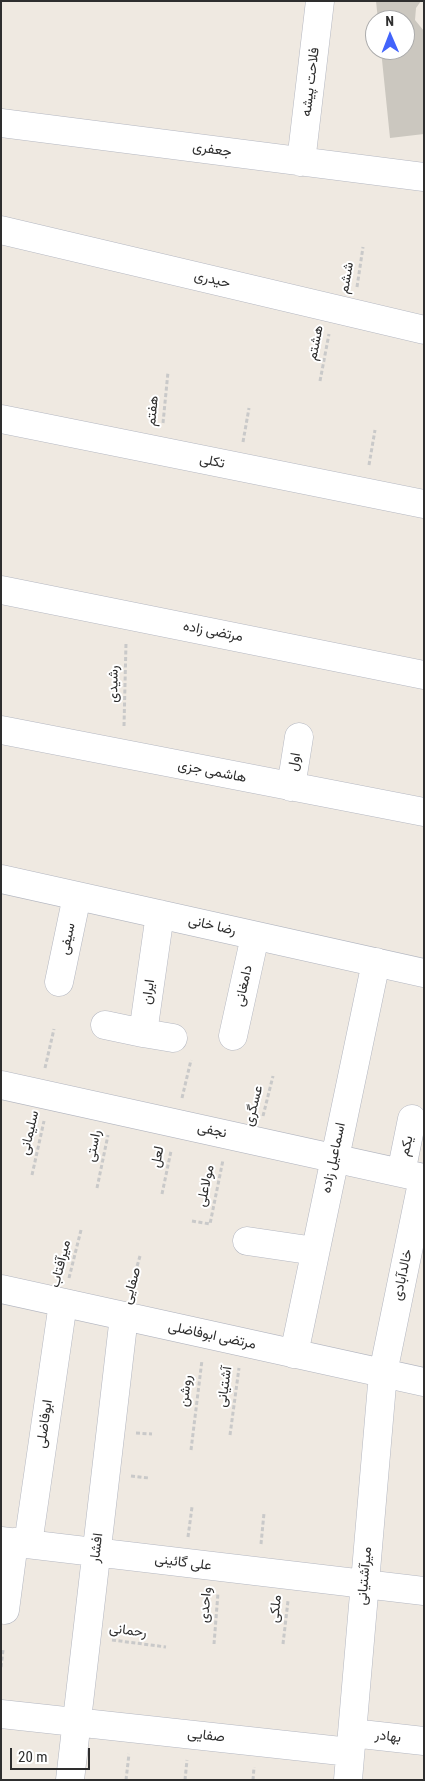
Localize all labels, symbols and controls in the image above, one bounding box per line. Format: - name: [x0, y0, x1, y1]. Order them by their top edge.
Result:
- north arrow: [365, 10, 415, 60]
- text: N: [385, 13, 394, 29]
- street label: فلاحت پیشه: [298, 47, 324, 117]
- street label: جعفری: [191, 139, 233, 161]
- street label: ششم: [336, 261, 358, 295]
- street label: حیدری: [192, 268, 232, 292]
- street label: هشتم: [304, 324, 328, 362]
- street label: هفتم: [143, 395, 163, 427]
- street label: تکلی: [198, 451, 226, 473]
- street label: مرتضی زاده: [182, 618, 244, 646]
- street label: رشیدی: [105, 665, 123, 703]
- street label: اول: [285, 751, 305, 773]
- street label: هاشمی جزی: [176, 757, 248, 787]
- street label: رضا خانی: [187, 912, 237, 940]
- street label: سیفی: [56, 922, 80, 956]
- street label: دامغانی: [231, 964, 257, 1008]
- street label: ایران: [139, 978, 159, 1006]
- street label: عسگری: [241, 1084, 267, 1128]
- street label: سلیمانی: [17, 1109, 43, 1157]
- street label: نجفی: [196, 1120, 228, 1142]
- street label: اسماعیل زاده: [318, 1121, 350, 1195]
- street label: راستی: [83, 1129, 105, 1163]
- street label: یکم: [397, 1134, 417, 1158]
- street label: لعل: [148, 1145, 168, 1169]
- street label: مولاعلی: [193, 1163, 219, 1209]
- street label: میرآفتاب: [47, 1238, 75, 1290]
- street label: خالدآبادی: [389, 1248, 417, 1302]
- street label: صفایی: [119, 1266, 145, 1306]
- street label: مرتضی ابوفاضلی: [167, 1318, 257, 1354]
- street label: آشتیانی: [214, 1365, 236, 1409]
- street label: روشن: [176, 1374, 196, 1408]
- street label: ابوفاضلی: [33, 1399, 57, 1449]
- street label: افشار: [87, 1532, 107, 1564]
- street label: میرآشتیانی: [354, 1546, 376, 1606]
- street label: علی گائینی: [154, 1551, 212, 1575]
- street label: واحدی: [196, 1586, 216, 1624]
- street label: ملکی: [266, 1594, 286, 1624]
- street label: رحمانی: [108, 1620, 148, 1642]
- street label: صفایی: [186, 1726, 226, 1746]
- street label: بهادر: [374, 1727, 402, 1747]
- scale bar: [12, 1738, 92, 1770]
- text: 20 m: [18, 1748, 48, 1766]

